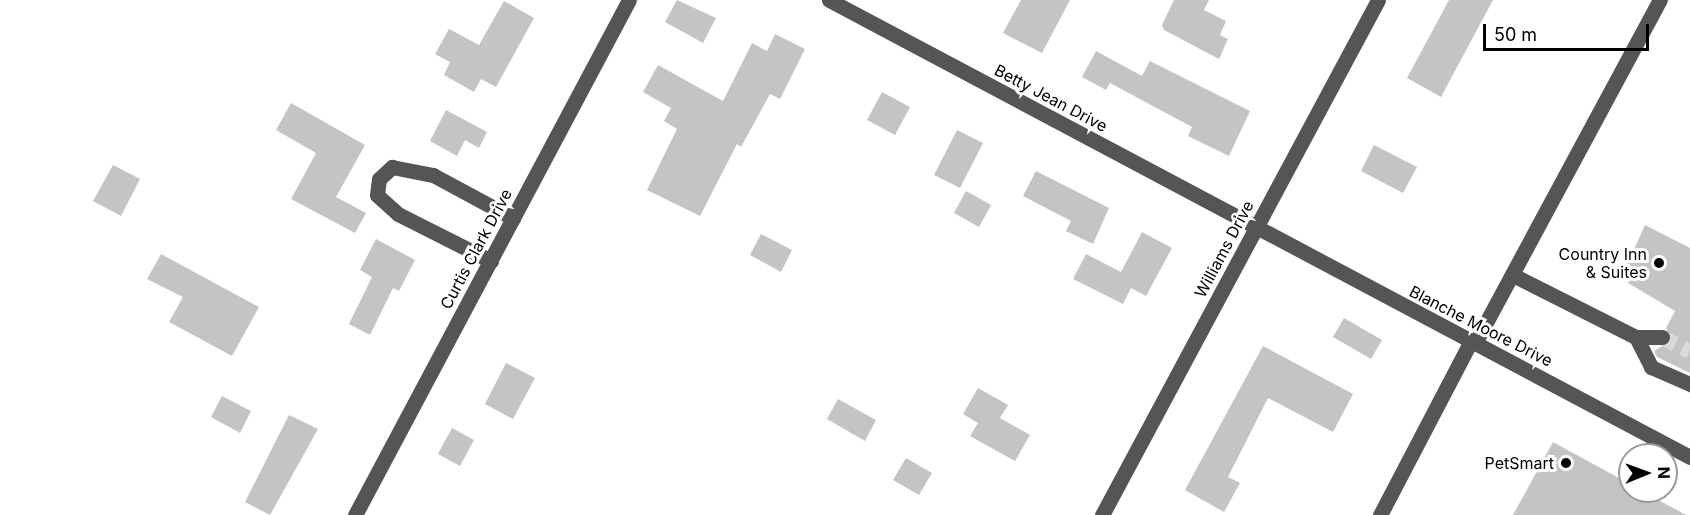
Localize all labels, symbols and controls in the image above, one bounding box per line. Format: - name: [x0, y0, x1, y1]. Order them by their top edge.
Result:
- scale bar: [1486, 12, 1652, 50]
- text: 50 m: [1494, 24, 1537, 45]
- street label: Betty Jean Drive: [991, 60, 1111, 136]
- street label: Curtis Clark Drive: [436, 186, 516, 312]
- street label: Williams Drive: [1190, 197, 1258, 301]
- place label: Country Inn & Suites: [1559, 244, 1647, 282]
- marker: Country Inn & Suites: [1652, 256, 1666, 270]
- street label: Blanche Moore Drive: [1406, 282, 1556, 370]
- north arrow: [1618, 443, 1678, 503]
- place label: PetSmart: [1485, 453, 1554, 473]
- marker: PetSmart: [1559, 456, 1573, 470]
- text: N: [1654, 466, 1674, 479]

